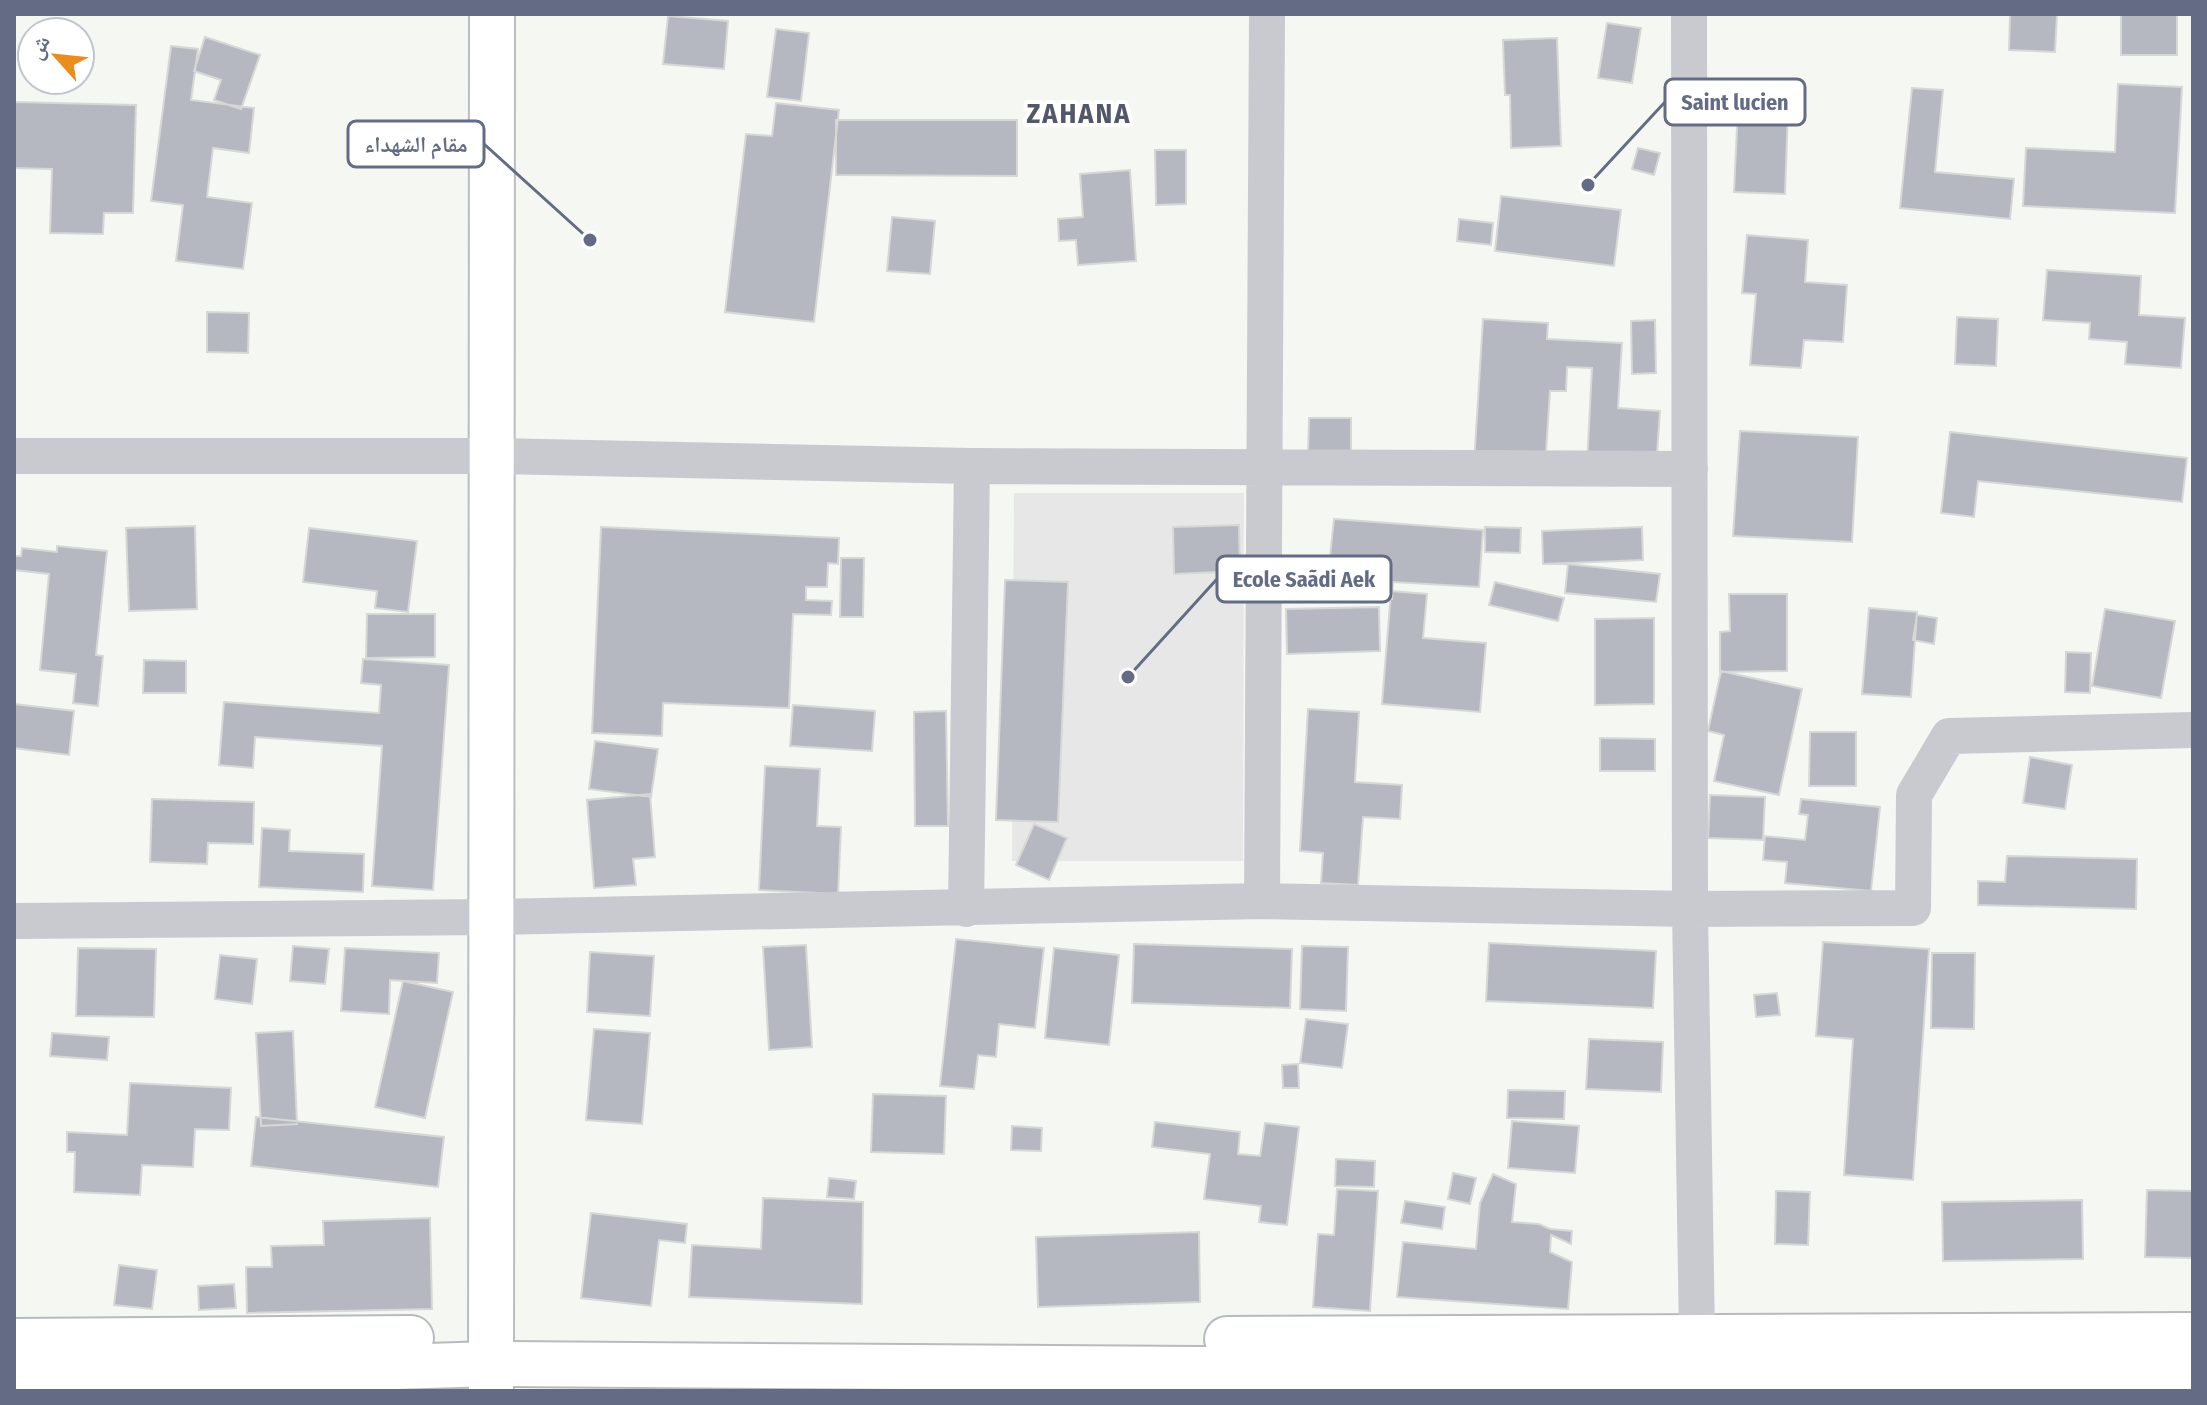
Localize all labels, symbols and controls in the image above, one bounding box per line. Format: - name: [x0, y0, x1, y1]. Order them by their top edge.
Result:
- north arrow: [16, 16, 96, 96]
- text: ش: [21, 31, 56, 64]
- callout: Saint lucien: [1665, 79, 1805, 125]
- text: Saint lucien: [1681, 89, 1789, 116]
- district label: ZAHANA: [1026, 97, 1132, 130]
- callout: مقام الشهداء: [348, 121, 484, 167]
- text: مقام الشهداء: [364, 131, 468, 160]
- callout: Ecole Saãdi Aek: [1217, 556, 1391, 602]
- text: Ecole Saãdi Aek: [1233, 566, 1376, 593]

